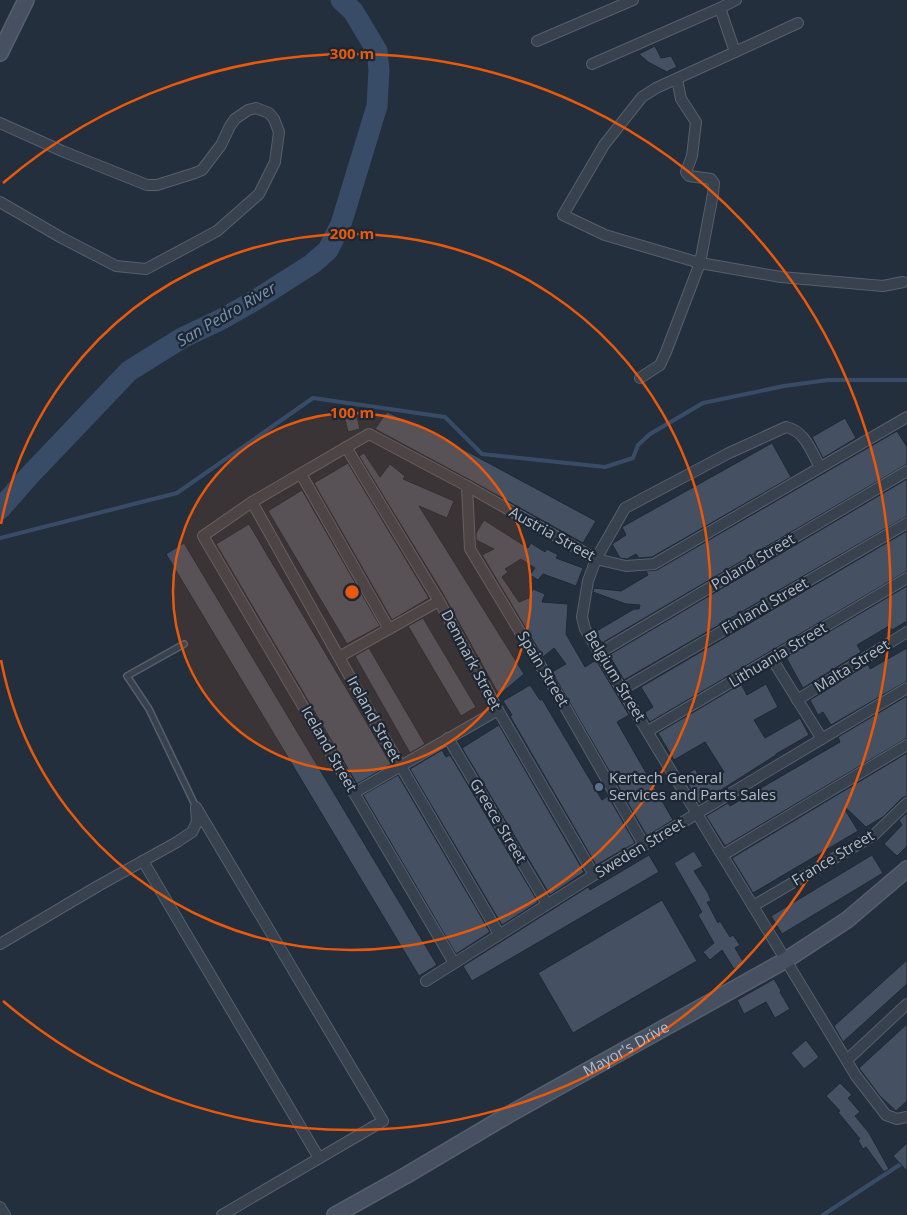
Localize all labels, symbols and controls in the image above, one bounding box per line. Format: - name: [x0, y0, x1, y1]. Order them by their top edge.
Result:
- text: 300 m: [330, 43, 374, 63]
- text: 200 m: [330, 223, 374, 243]
- water label: San Pedro River: [172, 276, 280, 351]
- text: 100 m: [330, 402, 374, 422]
- street label: Austria Street: [506, 501, 599, 565]
- street label: Poland Street: [707, 528, 798, 594]
- street label: Finland Street: [717, 572, 812, 638]
- centre of rings: [343, 583, 361, 601]
- street label: Denmark Street: [437, 606, 507, 713]
- street label: Lithuania Street: [725, 617, 830, 691]
- street label: Belgium Street: [581, 626, 651, 725]
- street label: Spain Street: [514, 627, 574, 710]
- street label: Malta Street: [810, 634, 893, 696]
- street label: Ireland Street: [343, 672, 407, 765]
- street label: Iceland Street: [297, 702, 363, 795]
- place label: Kertech General Services and Parts Sales: [609, 767, 776, 804]
- street label: Greece Street: [466, 774, 532, 866]
- marker: Kertech General Services and Parts Sales: [593, 781, 605, 793]
- street label: Sweden Street: [591, 813, 688, 882]
- street label: France Street: [788, 825, 877, 890]
- street label: Mayor's Drive: [579, 1016, 672, 1080]

